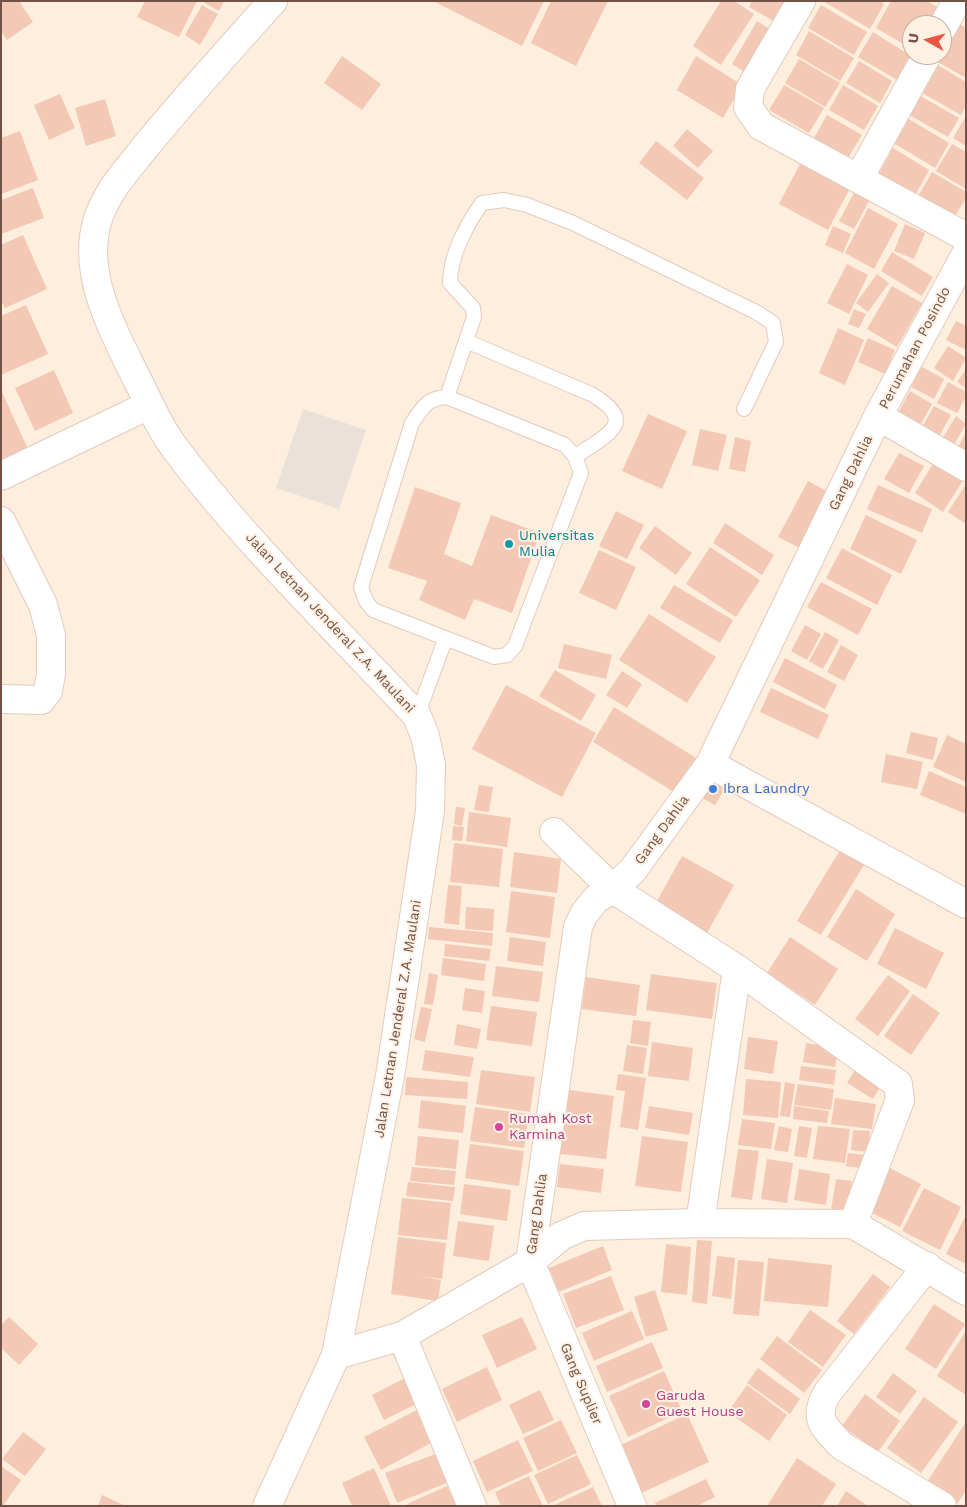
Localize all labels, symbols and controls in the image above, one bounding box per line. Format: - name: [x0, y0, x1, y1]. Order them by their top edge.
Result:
- north arrow: [902, 15, 952, 65]
- text: U: [905, 32, 922, 44]
- street label: Perumahan Posindo: [876, 284, 954, 412]
- street label: Gang Dahlia: [826, 433, 876, 513]
- place label: Universitas Mulia: [519, 528, 594, 560]
- street label: Jalan Letnan Jenderal Z.A. Maulani: [242, 529, 418, 717]
- marker: Universitas Mulia: [503, 538, 515, 550]
- place label: Ibra Laundry: [723, 781, 809, 797]
- marker: Ibra Laundry: [707, 783, 719, 795]
- street label: Gang Dahlia: [631, 792, 693, 868]
- street label: Jalan Letnan Jenderal Z.A. Maulani: [371, 899, 425, 1139]
- place label: Rumah Kost Karmina: [509, 1111, 592, 1144]
- marker: Rumah Kost Karmina: [493, 1121, 505, 1133]
- street label: Gang Dahlia: [523, 1172, 551, 1256]
- street label: Gang Suplier: [556, 1341, 606, 1427]
- place label: Garuda Guest House: [656, 1388, 744, 1420]
- marker: Garuda Guest House: [640, 1398, 652, 1410]

